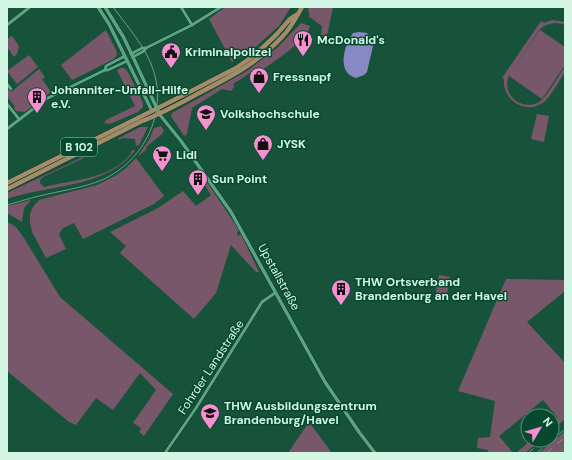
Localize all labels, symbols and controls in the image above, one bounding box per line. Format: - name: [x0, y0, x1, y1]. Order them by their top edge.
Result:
- restaurant icon: McDonald's: [292, 29, 314, 57]
- place label: McDonald's: [317, 32, 385, 48]
- public building icon: Kriminalpolizei: [160, 41, 182, 69]
- place label: Kriminalpolizei: [185, 44, 271, 60]
- shop icon: Fressnapf: [248, 66, 270, 94]
- place label: Fressnapf: [273, 69, 331, 85]
- place label: Johanniter-Unfall-Hilfe e.V.: [51, 82, 188, 112]
- building icon: Johanniter-Unfall-Hilfe e.V.: [26, 86, 48, 114]
- school or university icon: Volkshochschule: [195, 103, 217, 131]
- place label: Volkshochschule: [220, 106, 320, 122]
- shop icon: JYSK: [252, 133, 274, 161]
- place label: JYSK: [277, 136, 306, 152]
- road number: B 102: [61, 138, 97, 156]
- supermarket icon: Lidl: [151, 144, 173, 172]
- place label: Lidl: [176, 147, 197, 163]
- building icon: Sun Point: [187, 168, 209, 196]
- place label: Sun Point: [212, 171, 267, 187]
- street label: Upstallstraße: [254, 241, 304, 313]
- place label: THW Ortsverband Brandenburg an der Havel: [355, 274, 507, 304]
- building icon: THW Ortsverband Brandenburg an der Havel: [330, 278, 352, 306]
- street label: Fohrder Landstraße: [174, 317, 248, 417]
- place label: THW Ausbildungszentrum Brandenburg/Havel: [224, 398, 377, 428]
- school or university icon: THW Ausbildungszentrum Brandenburg/Havel: [199, 402, 221, 430]
- north arrow: [520, 408, 560, 448]
- text: N: [540, 414, 556, 429]

